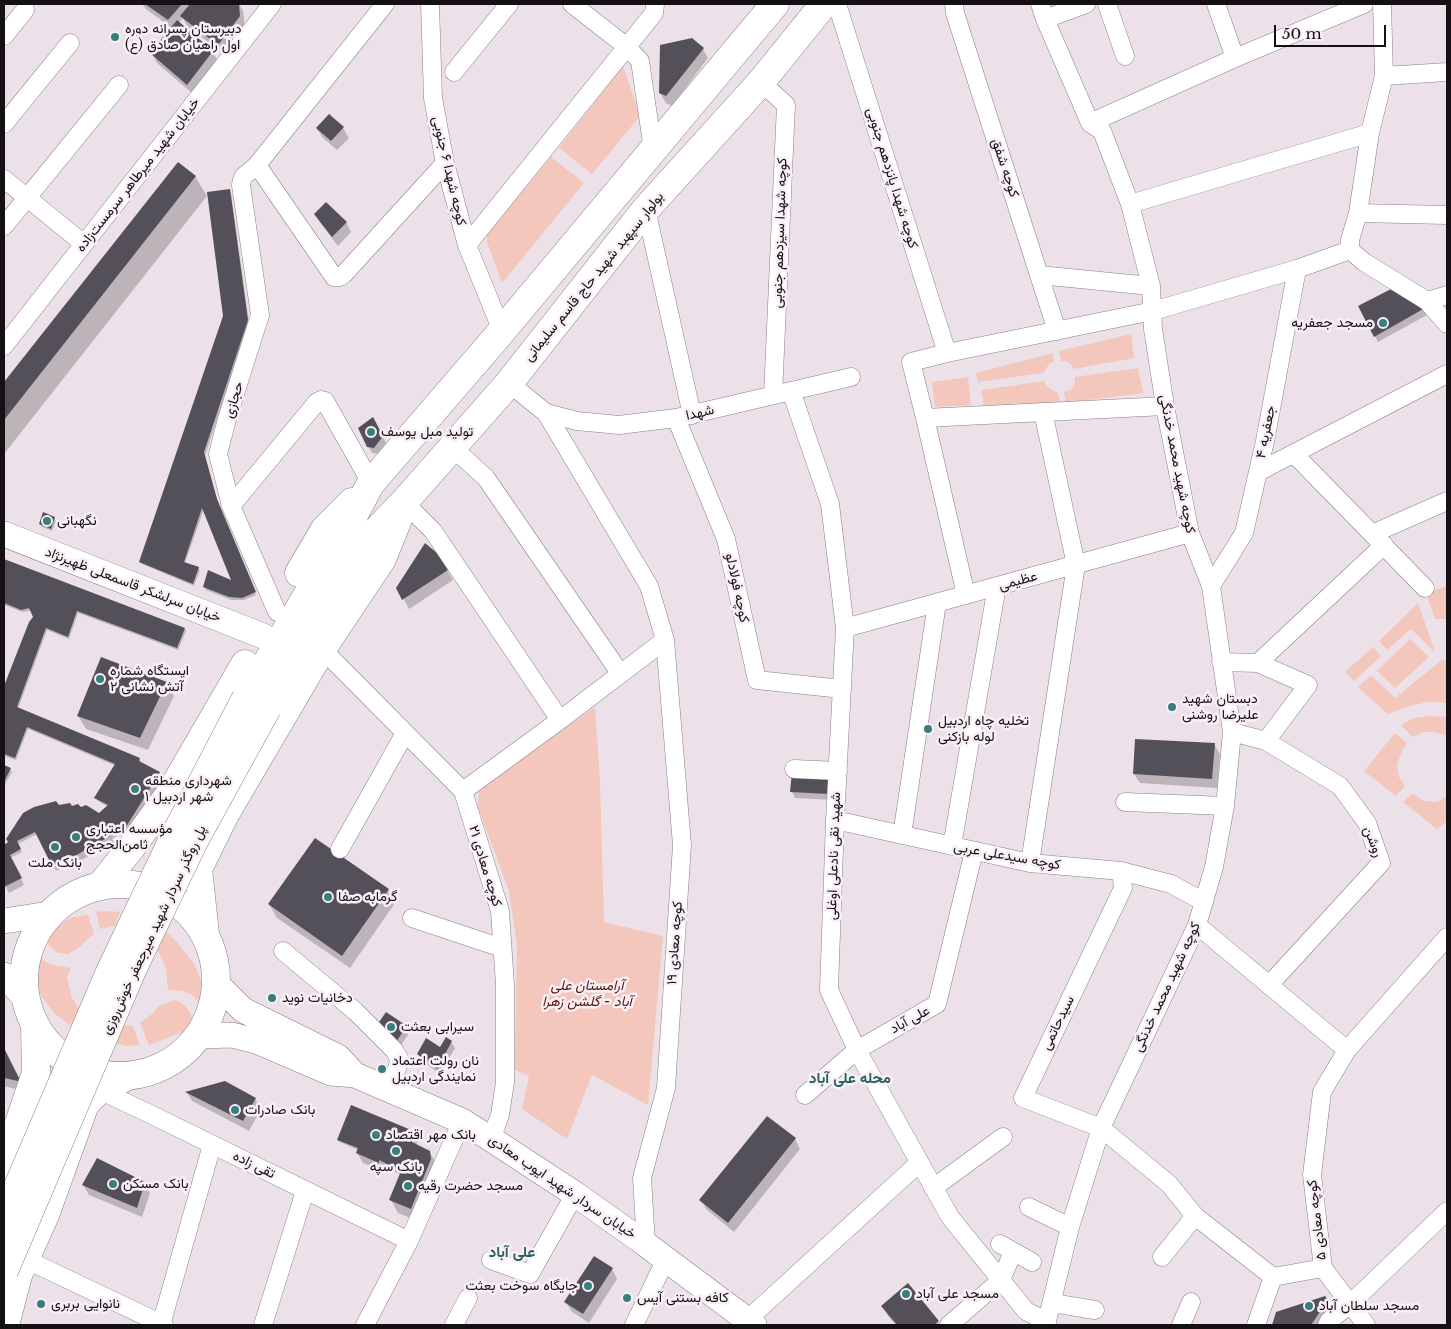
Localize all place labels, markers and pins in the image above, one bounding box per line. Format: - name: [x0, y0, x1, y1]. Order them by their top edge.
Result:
- place label: دبیرستان پسرانه دوره اول راهیان صادق (ع): [125, 21, 242, 54]
- marker: دبیرستان پسرانه دوره اول راهیان صادق (ع): [109, 31, 121, 43]
- place label: مسجد جعفریه: [1291, 315, 1373, 331]
- marker: مسجد جعفریه: [1377, 317, 1389, 329]
- place label: تولید مبل یوسف: [381, 424, 473, 440]
- marker: تولید مبل یوسف: [365, 426, 377, 438]
- place label: نگهبانی: [57, 513, 97, 529]
- marker: نگهبانی: [41, 515, 53, 527]
- place label: ایستگاه شماره ۲ آتش نشانی: [110, 663, 189, 696]
- marker: ایستگاه شماره ۲ آتش نشانی: [94, 673, 106, 685]
- place label: دبستان شهید علیرضا روشنی: [1182, 691, 1259, 724]
- marker: دبستان شهید علیرضا روشنی: [1166, 701, 1178, 713]
- place label: تخلیه چاه اردبیل لوله بازکنی: [938, 713, 1029, 746]
- marker: تخلیه چاه اردبیل لوله بازکنی: [922, 723, 934, 735]
- place label: شهرداری منطقه ۱ شهر اردبیل: [145, 773, 232, 806]
- marker: شهرداری منطقه ۱ شهر اردبیل: [129, 783, 141, 795]
- place label: مؤسسه اعتباری ثامن‌الحجج: [86, 821, 173, 854]
- marker: مؤسسه اعتباری ثامن‌الحجج: [70, 831, 82, 843]
- marker: بانک ملت: [49, 841, 61, 853]
- place label: بانک ملت: [28, 855, 82, 871]
- place label: گرمابه صفا: [338, 889, 397, 905]
- marker: گرمابه صفا: [322, 891, 334, 903]
- place label: دخانیات نوید: [282, 990, 353, 1006]
- marker: دخانیات نوید: [266, 992, 278, 1004]
- place label: سیرابی بعثت: [401, 1019, 474, 1035]
- marker: سیرابی بعثت: [385, 1021, 397, 1033]
- place label: نان رولت اعتماد نمایندگی اردبیل: [392, 1053, 479, 1086]
- marker: نان رولت اعتماد نمایندگی اردبیل: [376, 1063, 388, 1075]
- place label: بانک صادرات: [245, 1102, 315, 1118]
- marker: بانک صادرات: [229, 1104, 241, 1116]
- place label: بانک مهر اقتصاد: [386, 1127, 476, 1143]
- marker: بانک مهر اقتصاد: [370, 1129, 382, 1141]
- marker: بانک سپه: [390, 1145, 402, 1157]
- place label: بانک سپه: [370, 1159, 422, 1175]
- place label: بانک مسکن: [123, 1176, 189, 1192]
- marker: بانک مسکن: [107, 1178, 119, 1190]
- place label: مسجد حضرت رقیه: [418, 1178, 523, 1194]
- marker: مسجد حضرت رقیه: [402, 1180, 414, 1192]
- place label: جایگاه سوخت بعثت: [465, 1278, 578, 1294]
- marker: جایگاه سوخت بعثت: [582, 1280, 594, 1292]
- place label: مسجد علی آباد: [916, 1286, 999, 1302]
- marker: مسجد علی آباد: [900, 1288, 912, 1300]
- place label: کافه بستنی آیس: [637, 1290, 729, 1306]
- marker: کافه بستنی آیس: [621, 1292, 633, 1304]
- place label: نانوایی بربری: [51, 1296, 120, 1312]
- marker: نانوایی بربری: [35, 1298, 47, 1310]
- place label: مسجد سلطان آباد: [1319, 1298, 1419, 1314]
- marker: مسجد سلطان آباد: [1303, 1300, 1315, 1312]

